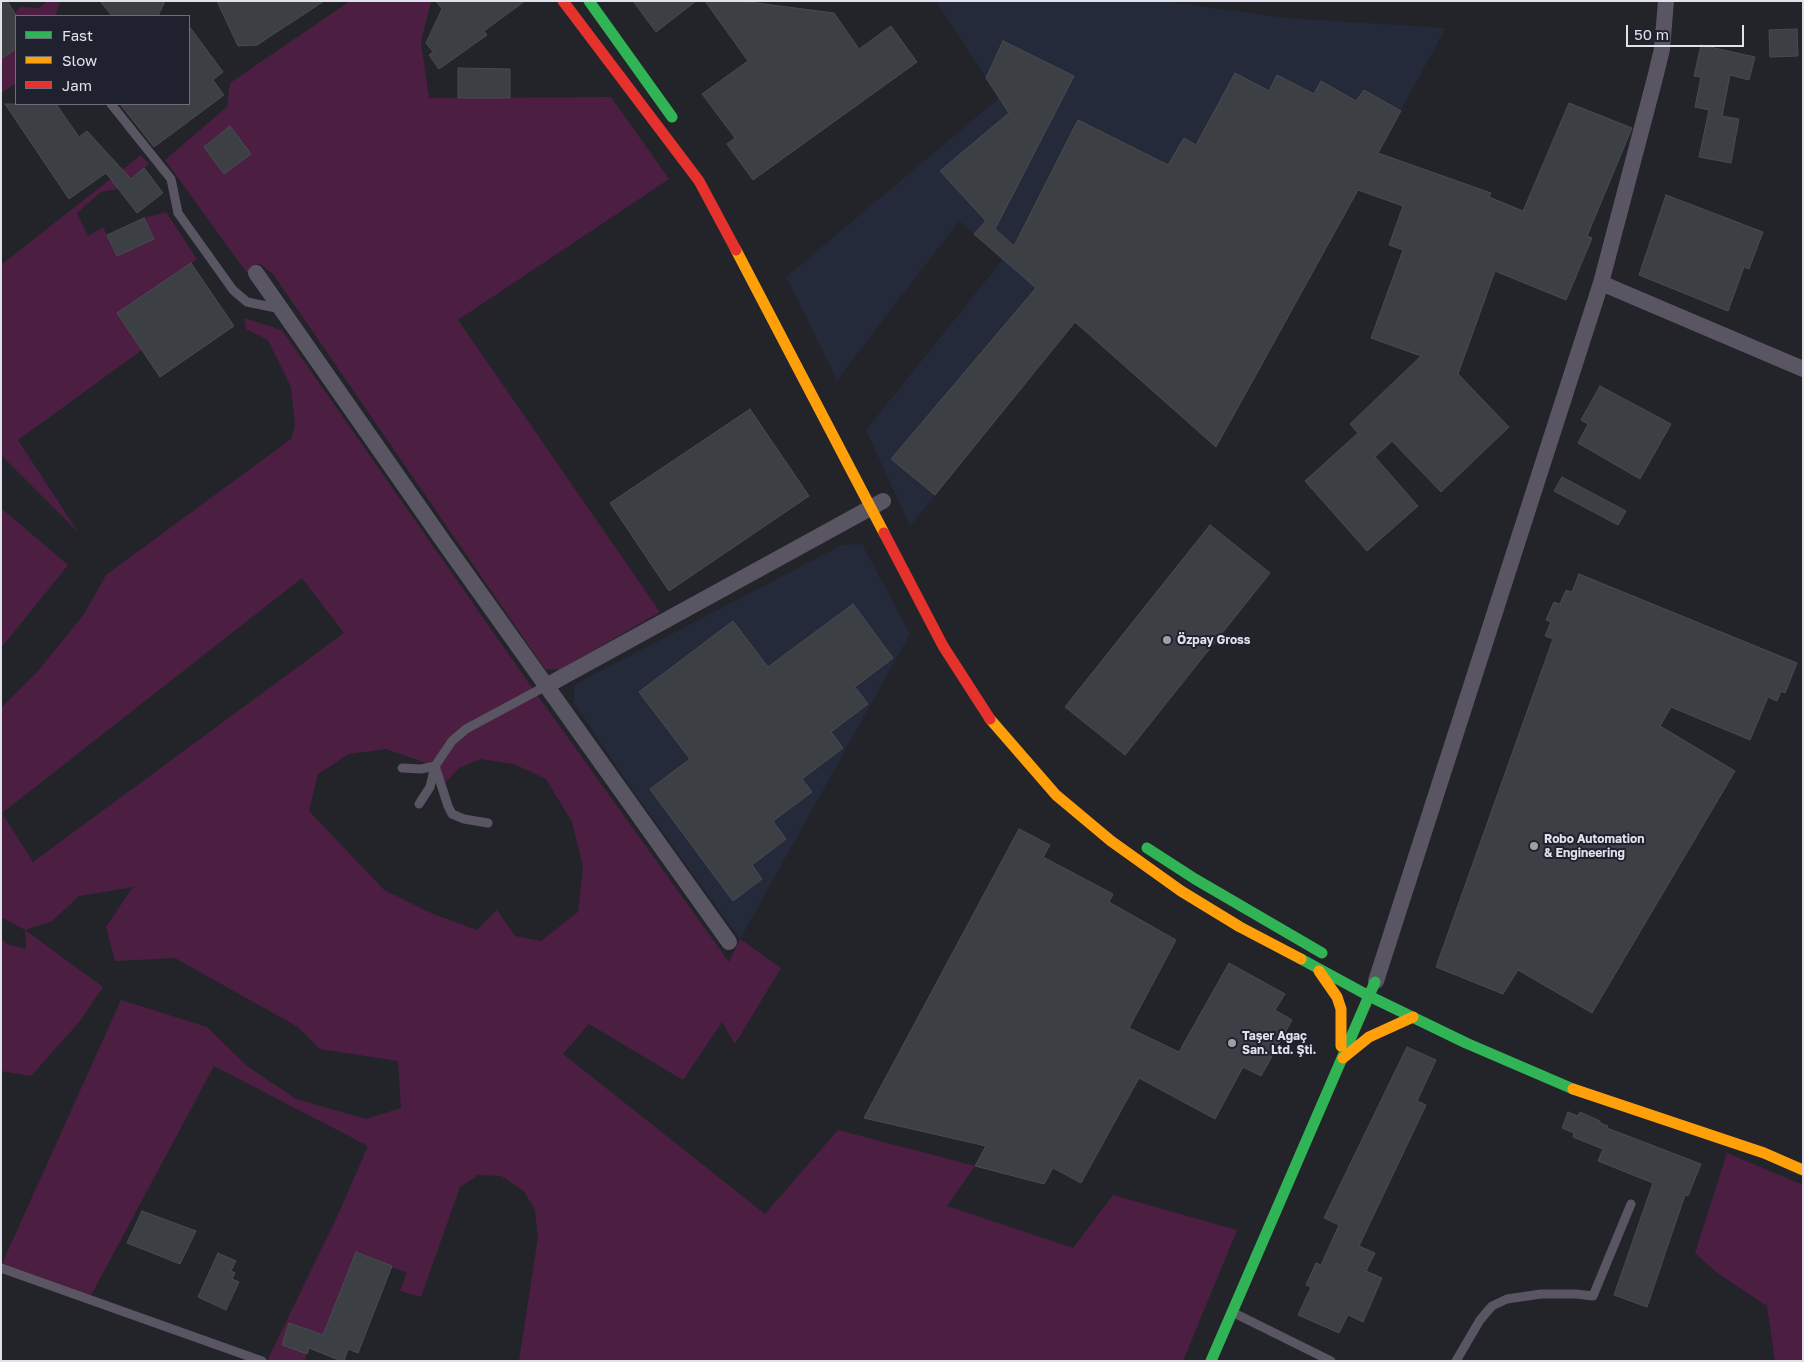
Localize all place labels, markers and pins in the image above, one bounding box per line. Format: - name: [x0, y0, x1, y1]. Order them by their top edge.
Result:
- place label: Özpay Gross: [1177, 633, 1251, 647]
- marker: Özpay Gross: [1161, 634, 1173, 646]
- place label: Robo Automation & Engineering: [1544, 832, 1644, 860]
- marker: Robo Automation & Engineering: [1528, 840, 1540, 852]
- place label: Taşer Ağaç San. Ltd. Şti.: [1242, 1029, 1316, 1057]
- marker: Taşer Ağaç San. Ltd. Şti.: [1226, 1037, 1238, 1049]

